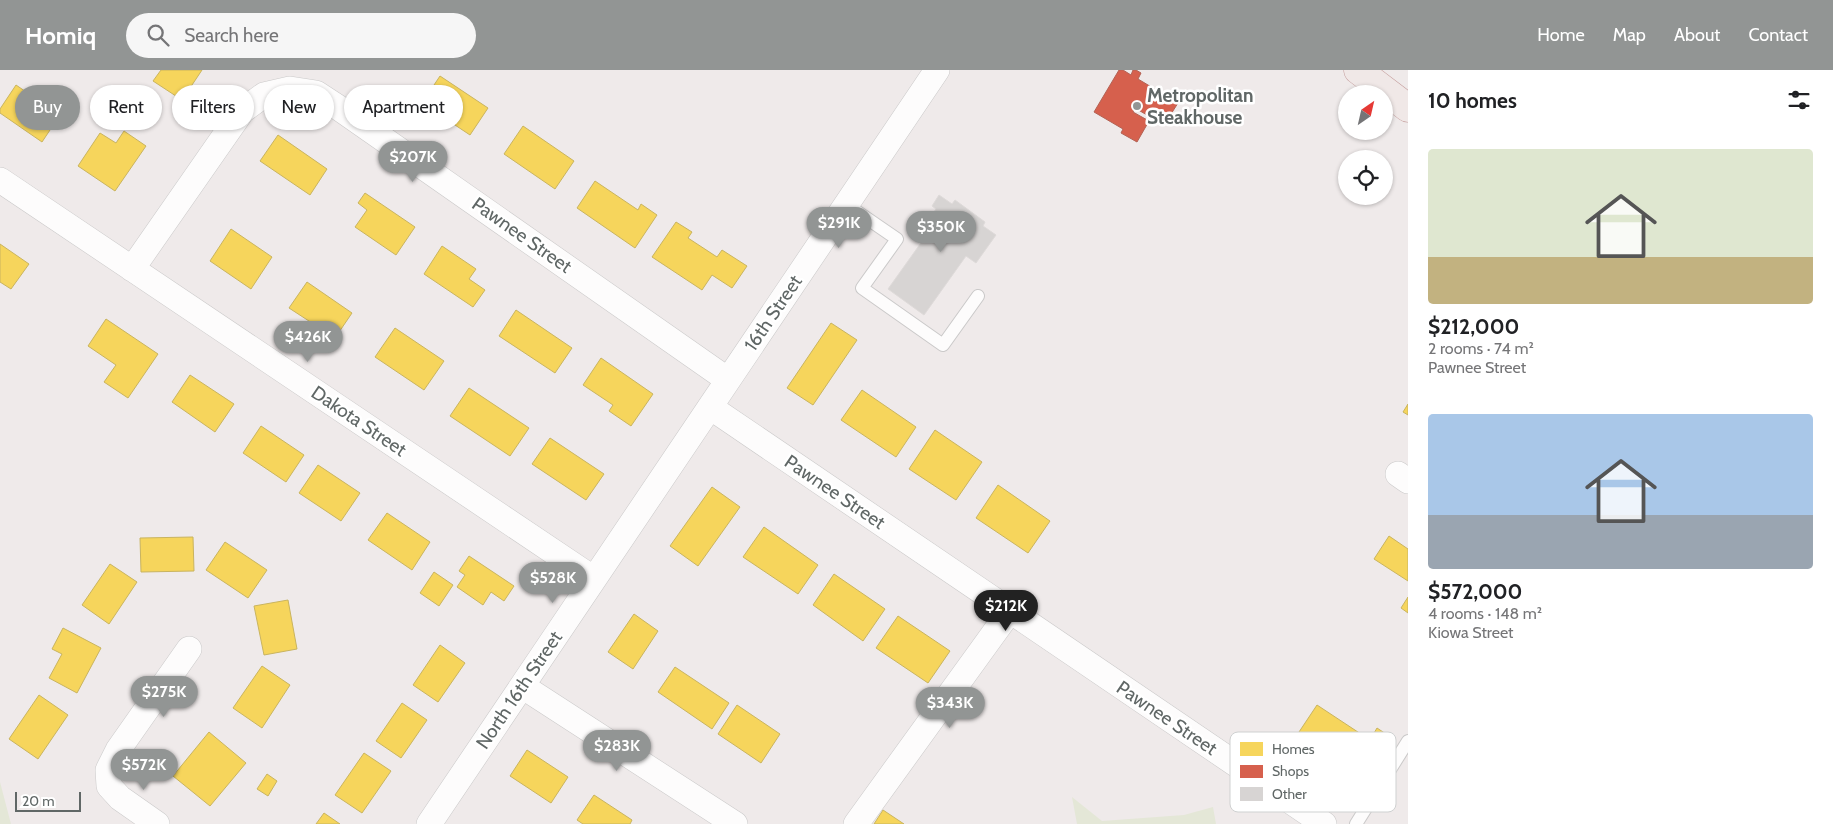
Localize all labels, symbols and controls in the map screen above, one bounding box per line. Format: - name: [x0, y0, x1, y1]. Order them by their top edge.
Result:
- search box: [126, 13, 476, 58]
- text: Homiq: [25, 21, 96, 50]
- icon: search: [144, 21, 172, 49]
- text: Search here: [184, 24, 279, 47]
- text: Home: [1537, 24, 1585, 46]
- text: Map: [1613, 24, 1646, 46]
- text: About: [1674, 24, 1720, 46]
- text: Contact: [1748, 24, 1808, 46]
- place label: Metropolitan Steakhouse: [1147, 84, 1254, 129]
- chip: Buy: [15, 85, 80, 130]
- chip: Rent: [90, 85, 162, 130]
- chip: Filters: [172, 85, 254, 130]
- chip: New: [264, 85, 334, 130]
- chip: Apartment: [344, 85, 463, 130]
- north arrow: [1338, 85, 1392, 140]
- map controls: [1338, 85, 1393, 205]
- icon: filters: [1785, 86, 1813, 114]
- text: 10 homes: [1428, 88, 1517, 113]
- marker: Metropolitan Steakhouse: [1131, 100, 1143, 112]
- pin: $207K: [378, 140, 448, 183]
- text: $207K: [389, 147, 437, 166]
- button: locate: [1338, 150, 1393, 205]
- icon: home: [1576, 181, 1666, 271]
- street label: Pawnee Street: [468, 192, 577, 278]
- pin: $291K: [804, 206, 874, 249]
- pin: $350K: [906, 210, 976, 253]
- text: $291K: [818, 213, 860, 232]
- text: $350K: [917, 217, 965, 236]
- street label: 16th Street: [739, 270, 807, 355]
- text: $212,000: [1428, 314, 1519, 339]
- pin: $426K: [273, 320, 343, 363]
- text: $426K: [285, 327, 331, 346]
- text: 2 rooms · 74 m²: [1428, 339, 1534, 358]
- text: Pawnee Street: [1428, 358, 1526, 377]
- street label: Dakota Street: [307, 381, 411, 462]
- icon: home: [1576, 446, 1666, 536]
- street label: Pawnee Street: [780, 450, 890, 534]
- pin: $528K: [518, 562, 588, 604]
- text: $528K: [530, 568, 576, 587]
- text: $572,000: [1428, 579, 1522, 604]
- pin: $212K: [971, 590, 1041, 632]
- text: $212K: [985, 596, 1027, 615]
- text: 4 rooms · 148 m²: [1428, 604, 1542, 623]
- text: Kiowa Street: [1428, 623, 1514, 642]
- street label: North 16th Street: [471, 626, 567, 753]
- pin: $275K: [129, 676, 199, 718]
- street label: Pawnee Street: [1112, 676, 1222, 760]
- text: $275K: [142, 682, 186, 701]
- pin: $343K: [915, 686, 985, 729]
- text: $343K: [927, 693, 973, 712]
- pin: $283K: [582, 730, 652, 772]
- legend: [1230, 732, 1396, 812]
- text: $283K: [594, 736, 640, 755]
- text: Homes: [1272, 740, 1315, 758]
- pin: $572K: [109, 748, 179, 791]
- text: $572K: [122, 755, 166, 774]
- text: Shops: [1272, 762, 1309, 780]
- text: Other: [1272, 785, 1307, 803]
- scale bar: [15, 789, 81, 812]
- text: 20 m: [22, 792, 55, 810]

